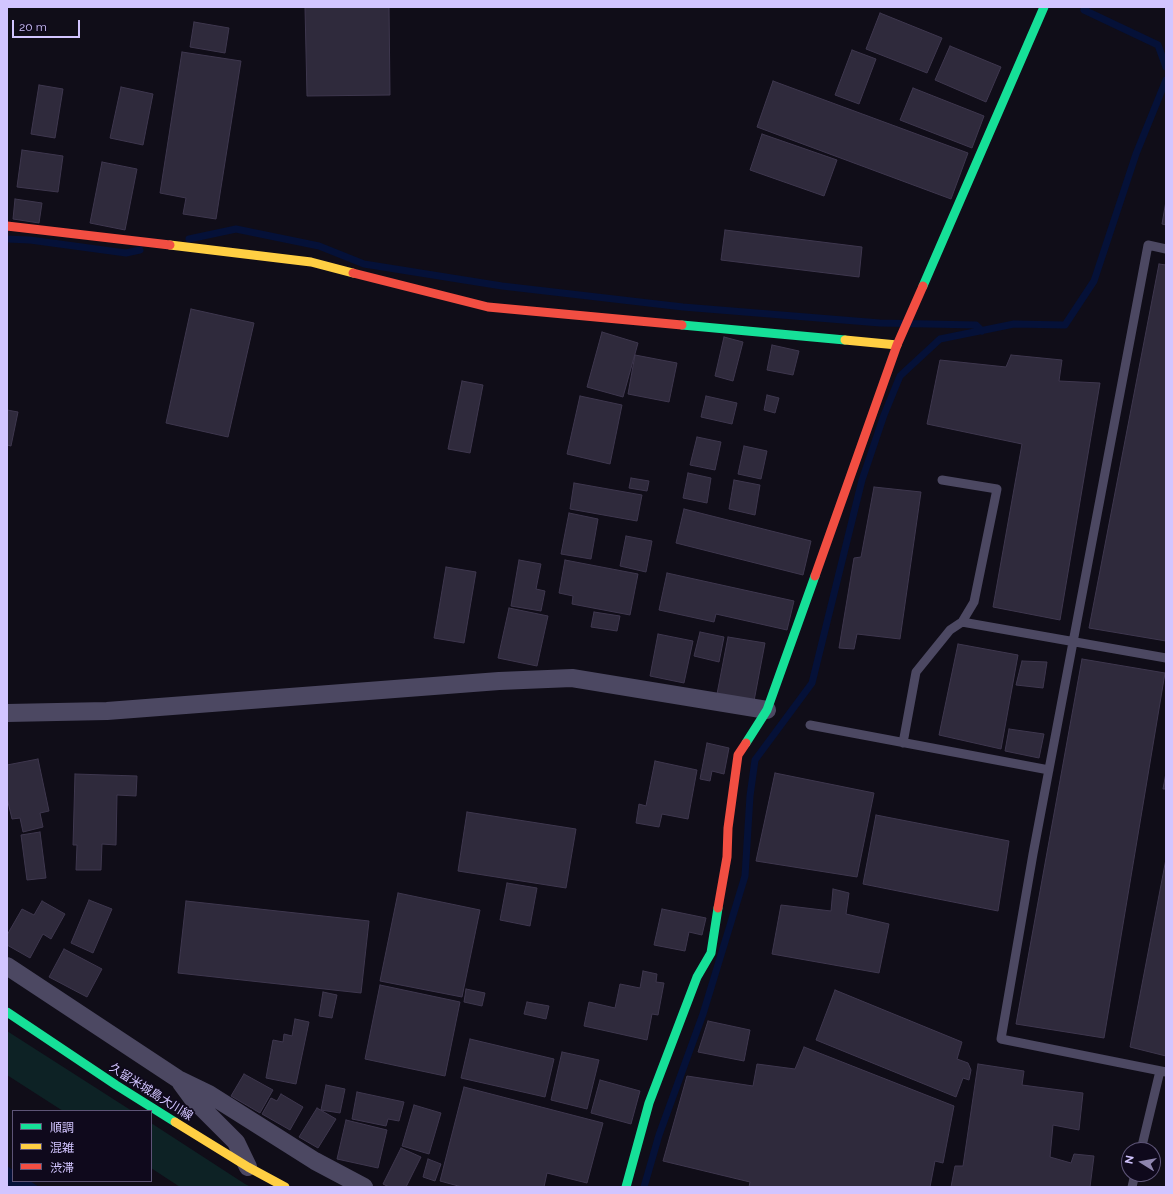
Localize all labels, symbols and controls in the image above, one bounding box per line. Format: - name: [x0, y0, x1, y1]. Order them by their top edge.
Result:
- scale bar: [14, 12, 82, 38]
- text: 20 m: [19, 20, 47, 34]
- street label: 久留米城島大川線: [106, 1060, 196, 1124]
- legend: [12, 1110, 152, 1182]
- text: 順調: [50, 1121, 74, 1135]
- text: 混雑: [50, 1141, 74, 1155]
- north arrow: [1121, 1142, 1161, 1182]
- text: N: [1123, 1154, 1137, 1165]
- text: 渋滞: [50, 1161, 74, 1175]

